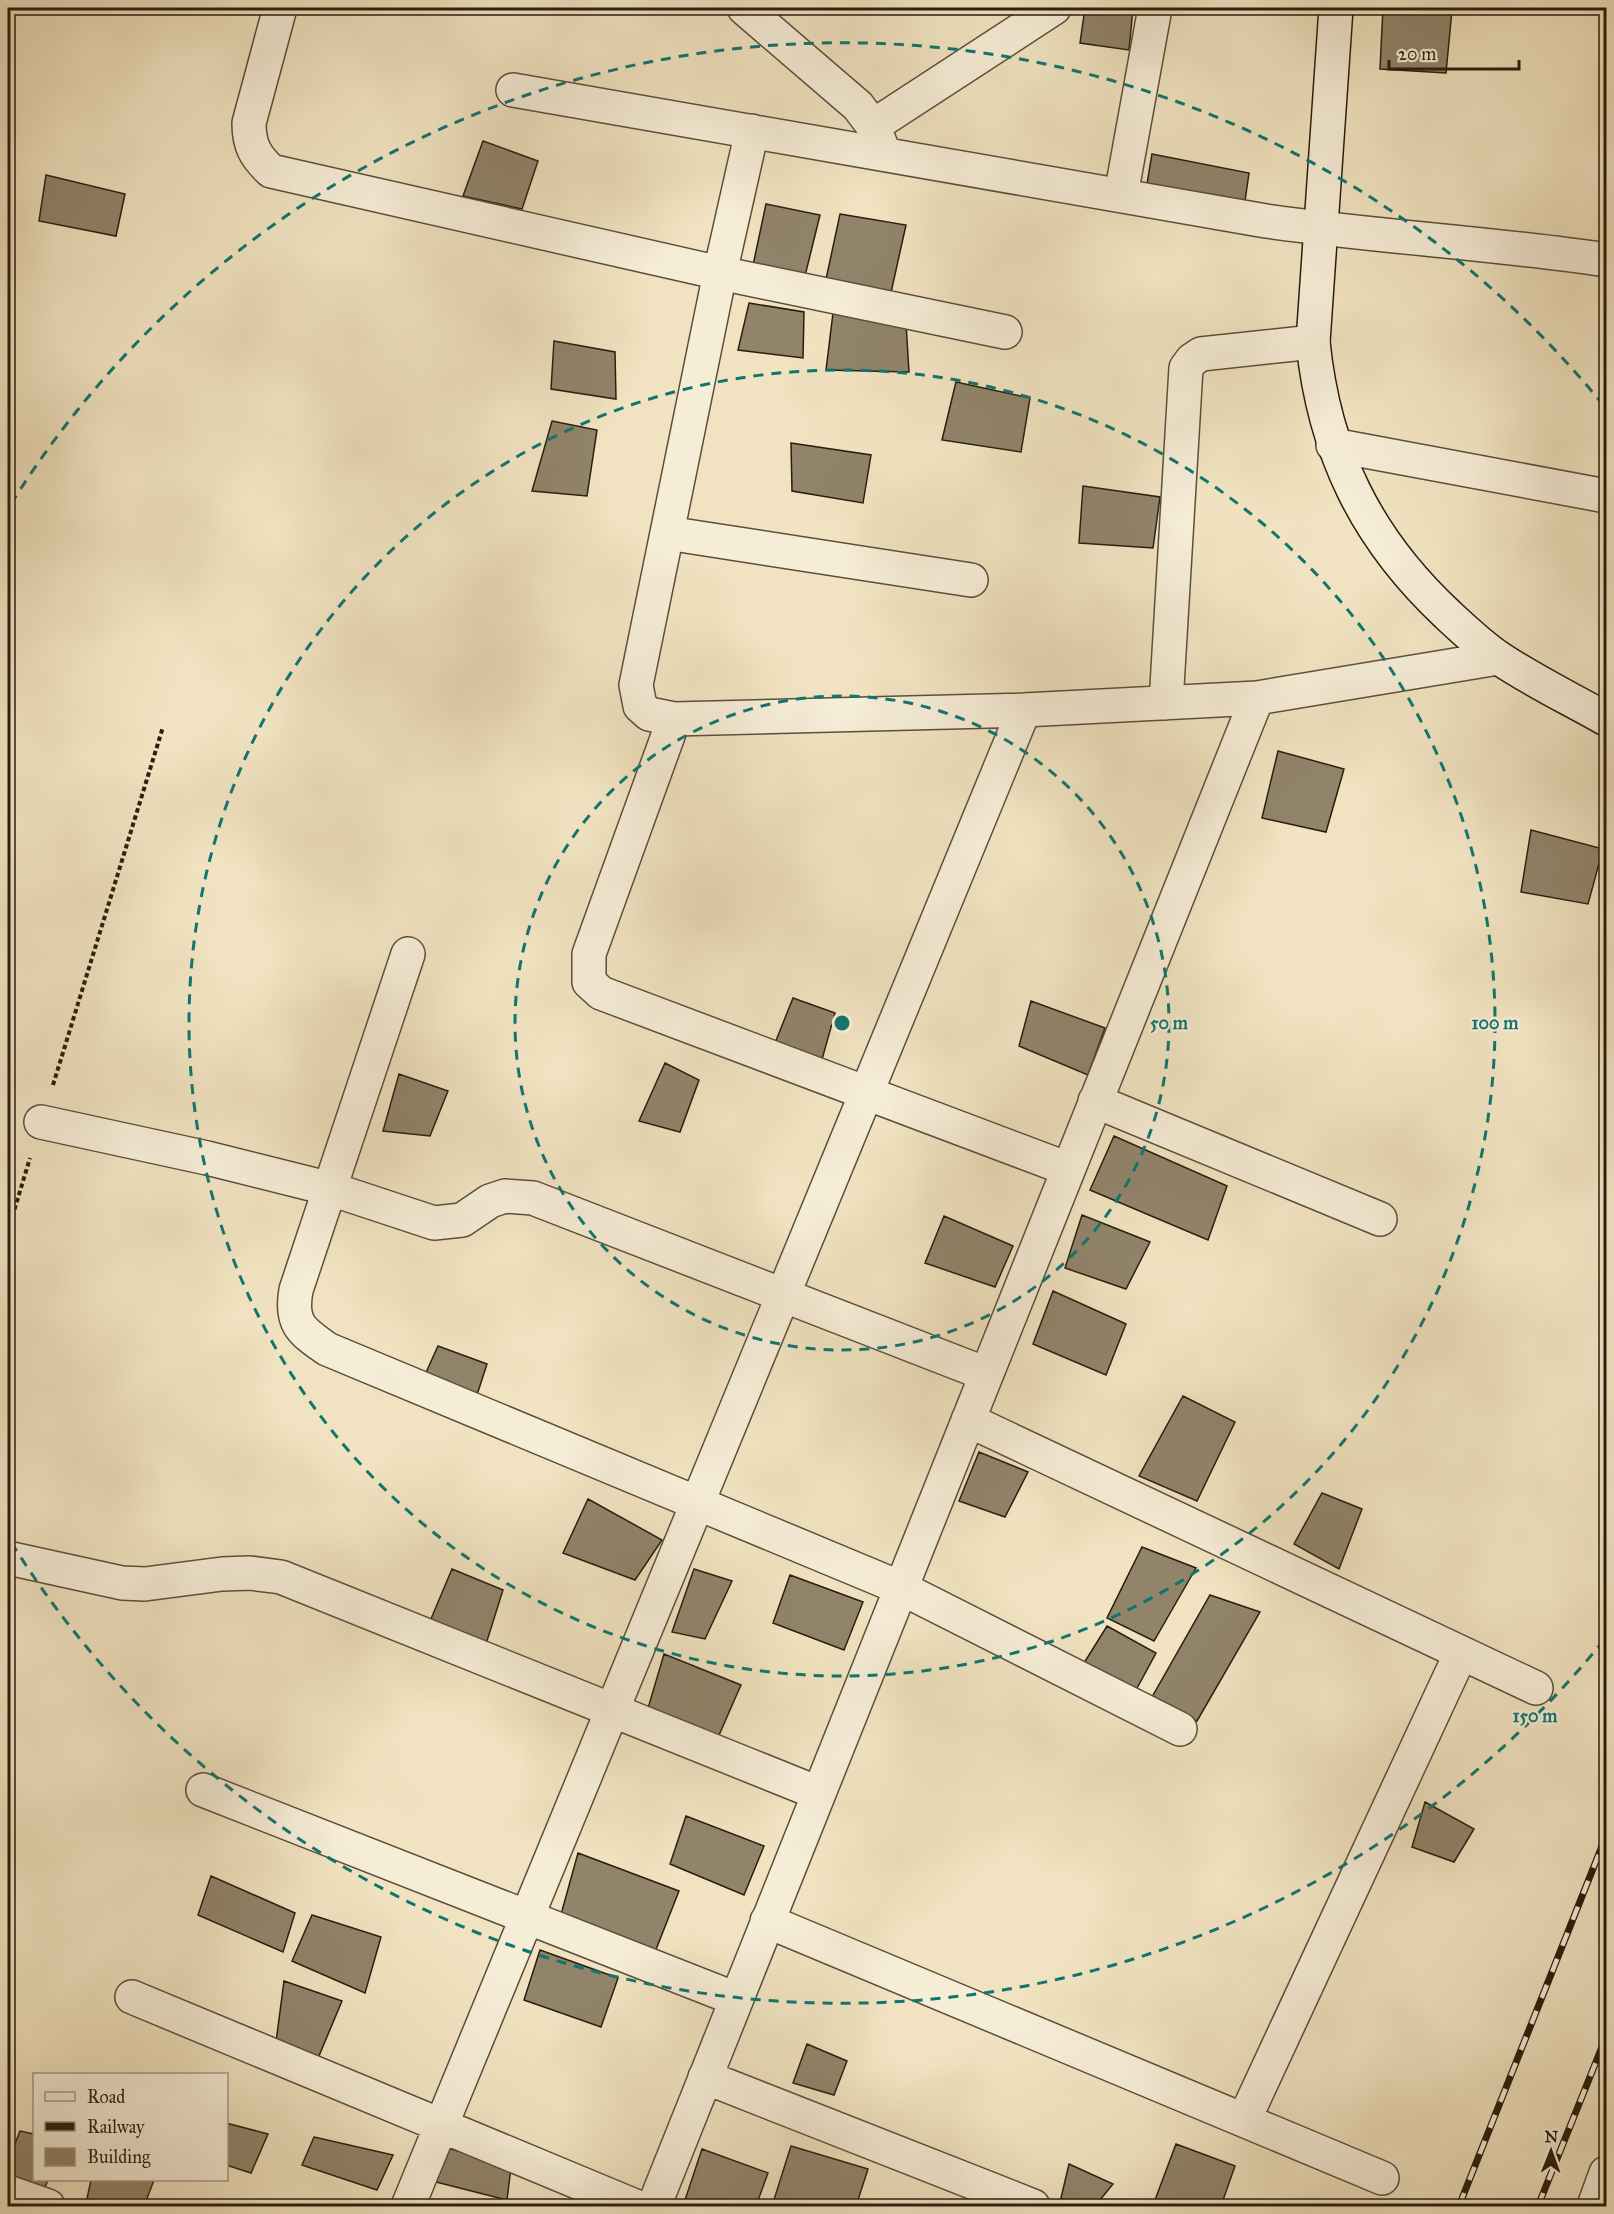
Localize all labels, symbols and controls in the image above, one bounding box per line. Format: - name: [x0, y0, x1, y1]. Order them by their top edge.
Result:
- scale bar: [1389, 33, 1520, 71]
- text: 20 m: [1398, 43, 1436, 65]
- text: 50 m: [1150, 1012, 1189, 1034]
- text: 100 m: [1472, 1012, 1519, 1034]
- centre of rings: [832, 1013, 852, 1033]
- text: 150 m: [1513, 1705, 1558, 1727]
- legend: [33, 2073, 228, 2181]
- text: Road: [87, 2086, 125, 2108]
- text: Railway: [87, 2116, 145, 2138]
- north arrow: [1521, 2121, 1581, 2181]
- text: N: [1544, 2127, 1559, 2146]
- text: Building: [87, 2146, 151, 2169]

